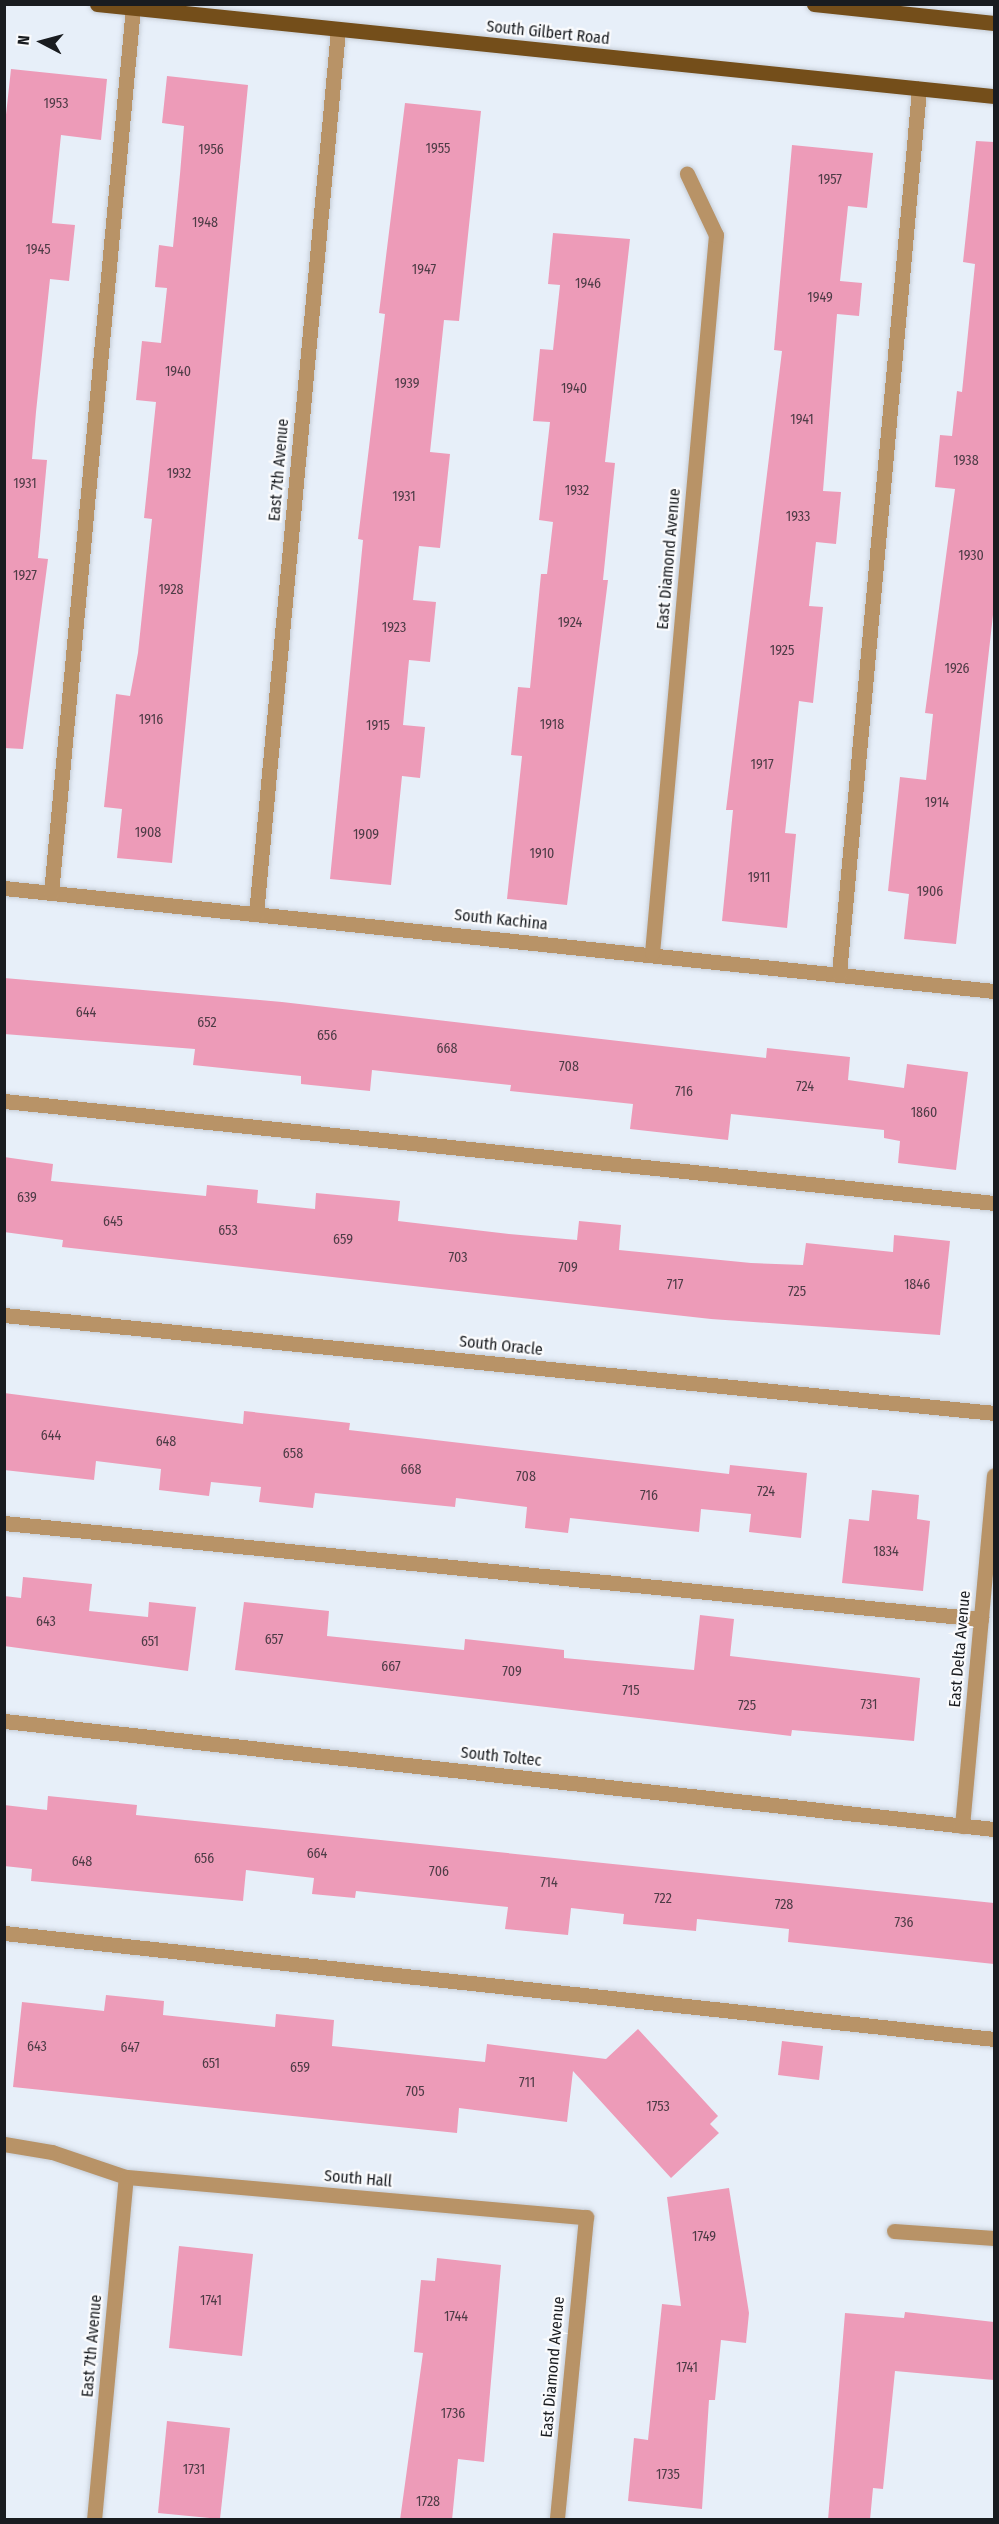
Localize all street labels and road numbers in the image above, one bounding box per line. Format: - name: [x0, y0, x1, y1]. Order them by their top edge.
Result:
- street label: South Gilbert Road: [485, 17, 611, 49]
- street label: East 7th Avenue: [265, 418, 293, 522]
- street label: East Diamond Avenue: [653, 488, 685, 630]
- street label: South Kachina: [453, 906, 549, 934]
- street label: South Oracle: [458, 1332, 544, 1360]
- street label: East Delta Avenue: [945, 1590, 975, 1708]
- street label: South Toltec: [460, 1743, 542, 1771]
- street label: South Hall: [323, 2166, 393, 2192]
- street label: East 7th Avenue: [78, 2294, 106, 2398]
- street label: East Diamond Avenue: [537, 2296, 569, 2438]

